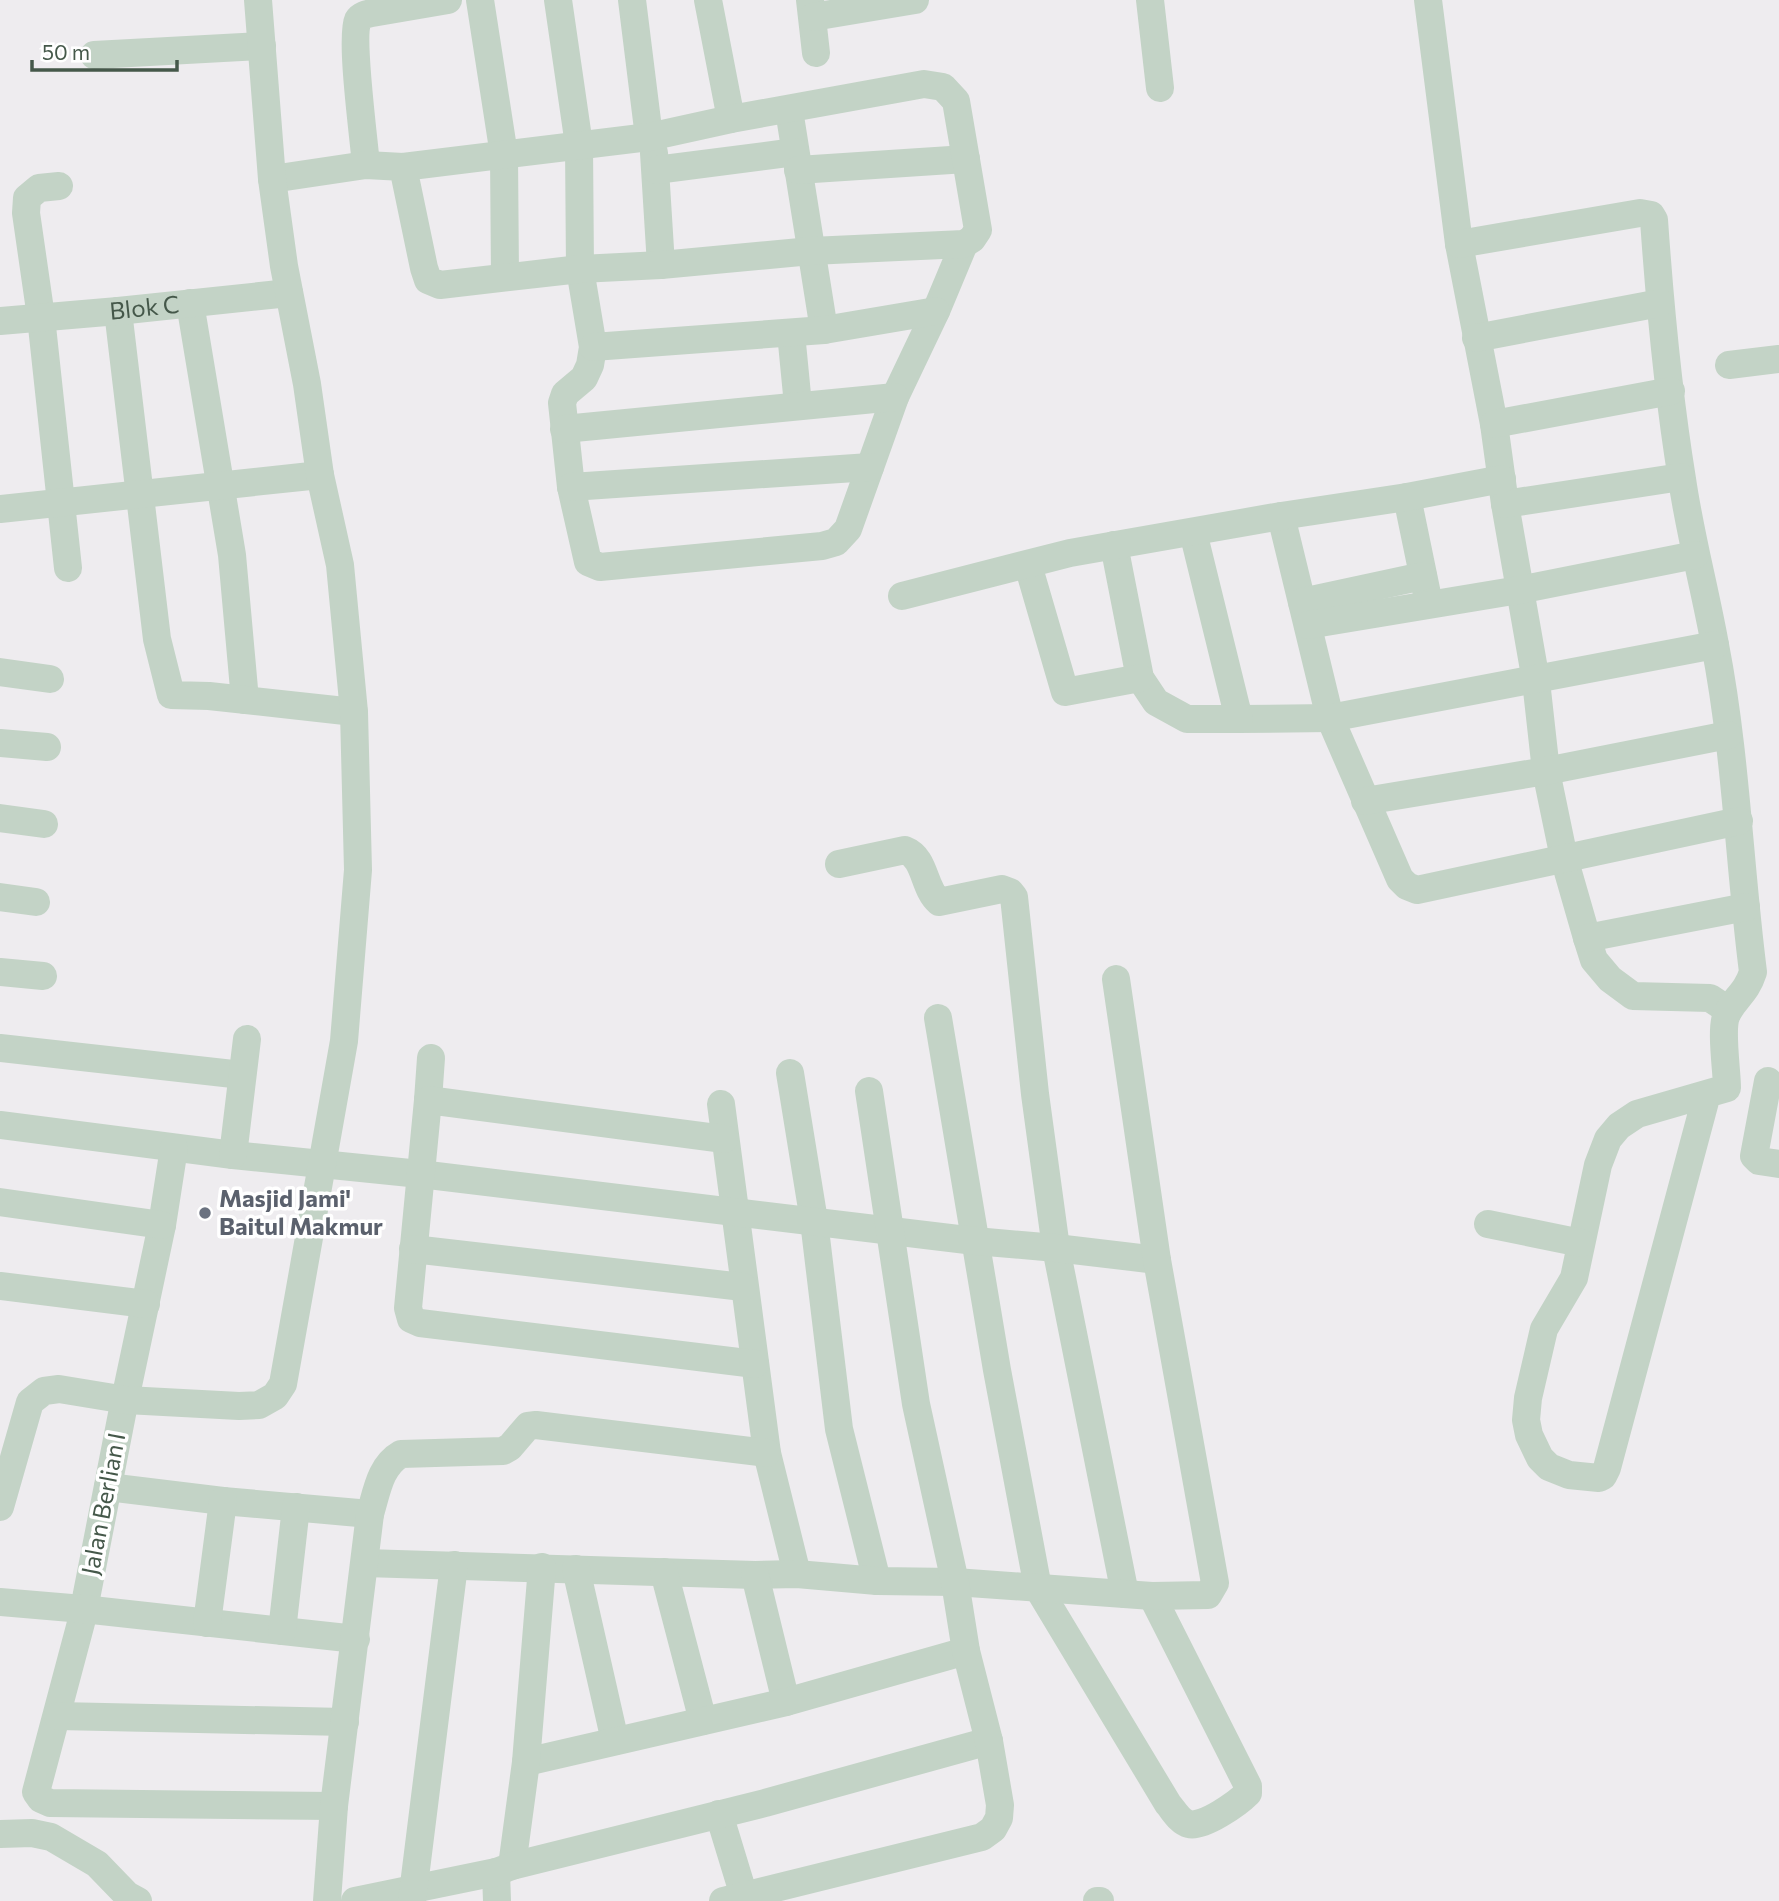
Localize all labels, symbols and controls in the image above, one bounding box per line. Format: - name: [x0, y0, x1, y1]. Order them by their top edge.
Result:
- scale bar: [32, 28, 177, 72]
- text: 50 m: [42, 39, 90, 64]
- street label: Blok C: [108, 289, 181, 325]
- place label: Masjid Jami' Baitul Makmur: [219, 1183, 383, 1240]
- marker: Masjid Jami' Baitul Makmur: [197, 1205, 213, 1221]
- street label: Jalan Berlian I: [75, 1430, 131, 1577]

